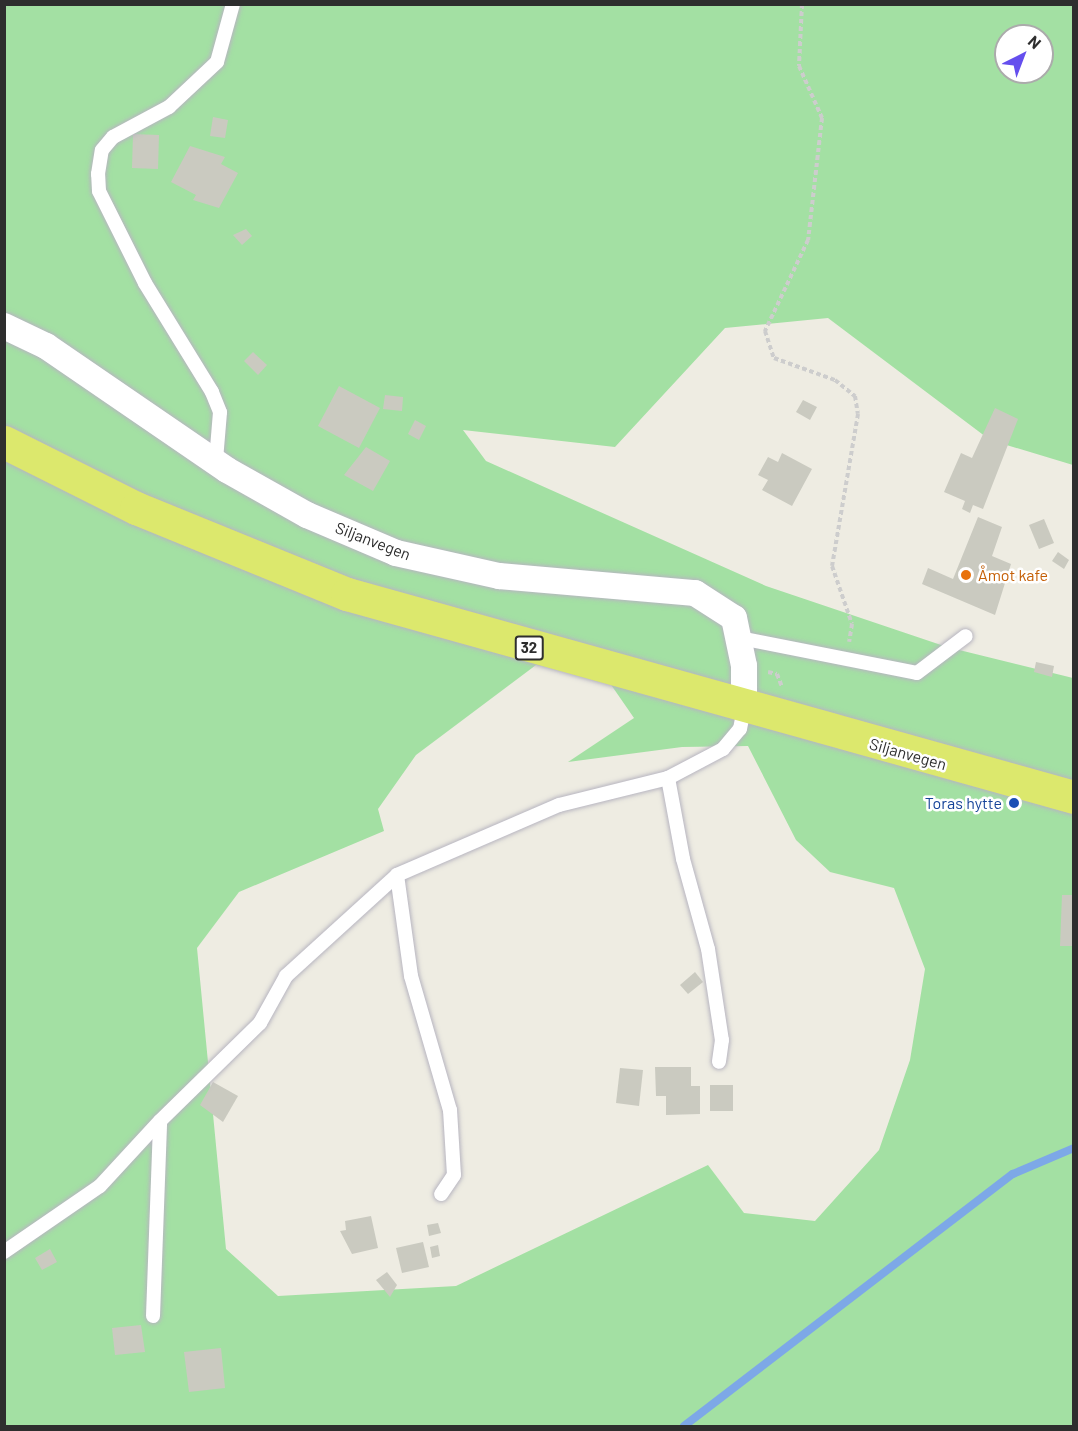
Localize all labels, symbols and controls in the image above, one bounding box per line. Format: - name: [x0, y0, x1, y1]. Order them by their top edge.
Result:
- north arrow: [994, 24, 1054, 84]
- text: N: [1025, 31, 1045, 52]
- street label: Siljanvegen: [333, 518, 413, 564]
- place label: Åmot kafe: [978, 565, 1048, 585]
- marker: Åmot kafe: [959, 568, 973, 582]
- road number: 32: [514, 636, 544, 660]
- street label: Siljanvegen: [867, 734, 949, 774]
- place label: Toras hytte: [925, 793, 1002, 813]
- marker: Toras hytte: [1007, 796, 1021, 810]

